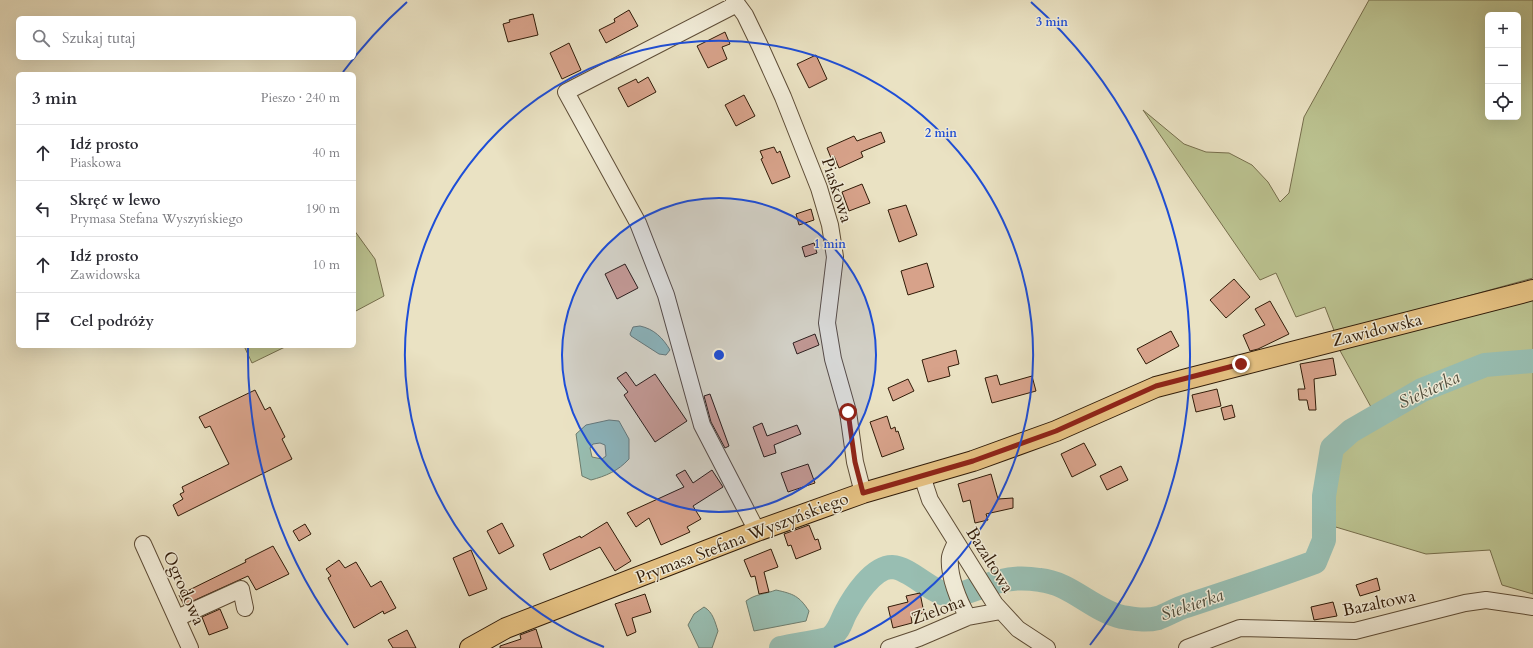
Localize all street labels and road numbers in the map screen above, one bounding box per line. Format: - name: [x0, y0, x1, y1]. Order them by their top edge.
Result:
- street label: Piaskowa: [816, 155, 859, 226]
- street label: Zawidowska: [1330, 308, 1425, 352]
- street label: Prymasa Stefana Wyszyńskiego: [632, 487, 852, 589]
- street label: Bazaltowa: [961, 523, 1020, 598]
- street label: Ogrodowa: [157, 547, 211, 629]
- street label: Bazaltowa: [1341, 584, 1418, 622]
- street label: Zielona: [908, 590, 968, 630]

